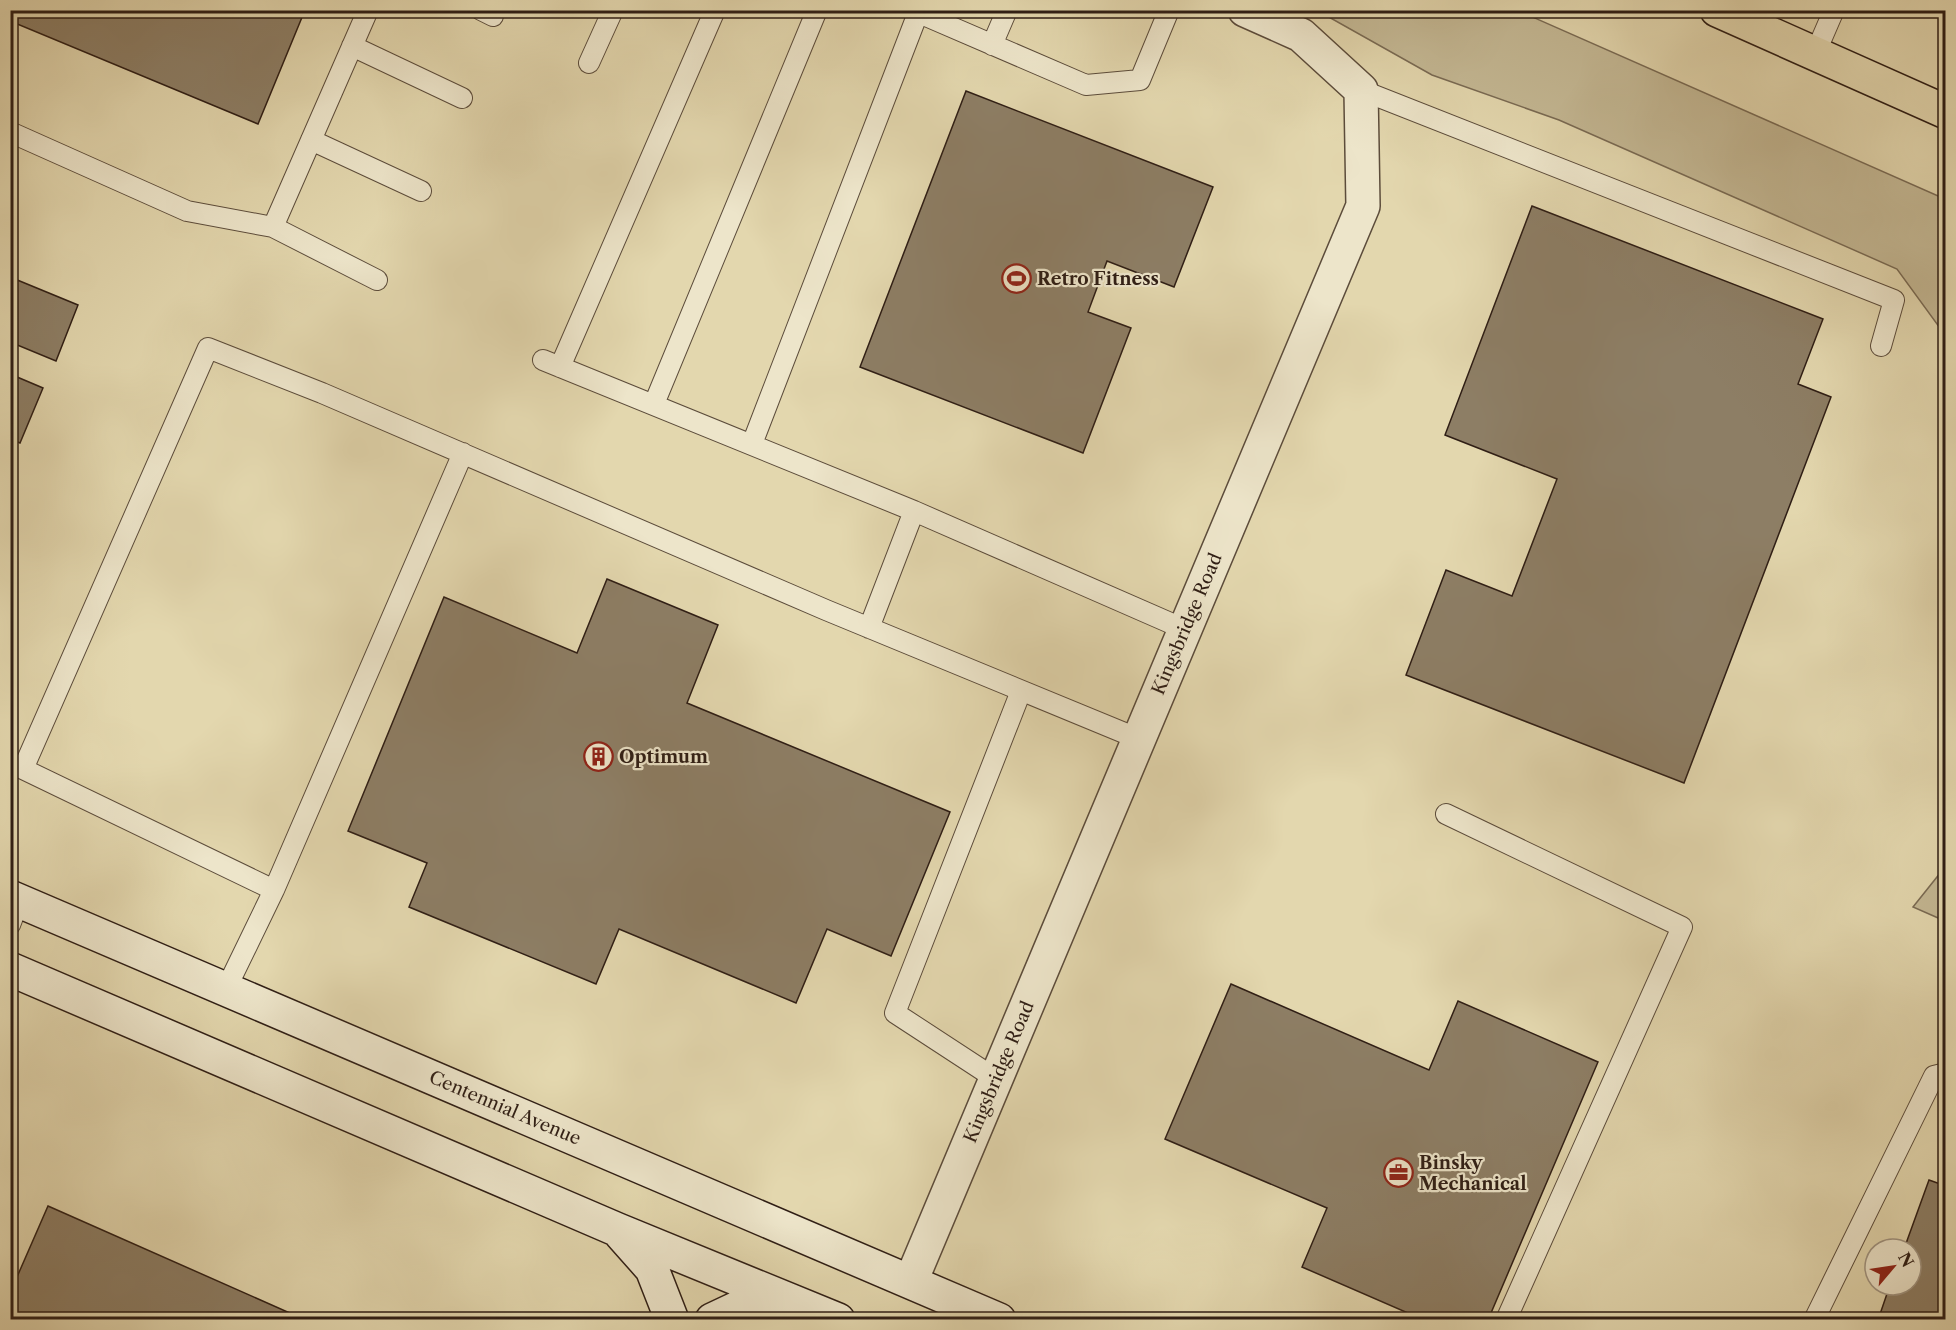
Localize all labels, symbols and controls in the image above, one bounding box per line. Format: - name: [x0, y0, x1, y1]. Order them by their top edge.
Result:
- sports icon: Retro Fitness: [1000, 263, 1032, 295]
- place label: Retro Fitness: [1037, 268, 1159, 290]
- street label: Kingsbridge Road: [1147, 550, 1227, 698]
- building icon: Optimum: [582, 741, 614, 773]
- place label: Optimum: [619, 746, 708, 768]
- street label: Kingsbridge Road: [959, 998, 1039, 1146]
- street label: Centennial Avenue: [426, 1066, 584, 1150]
- place label: Binsky Mechanical: [1419, 1152, 1527, 1195]
- office icon: Binsky Mechanical: [1382, 1157, 1414, 1189]
- north arrow: [1863, 1237, 1923, 1297]
- text: N: [1894, 1249, 1918, 1271]

